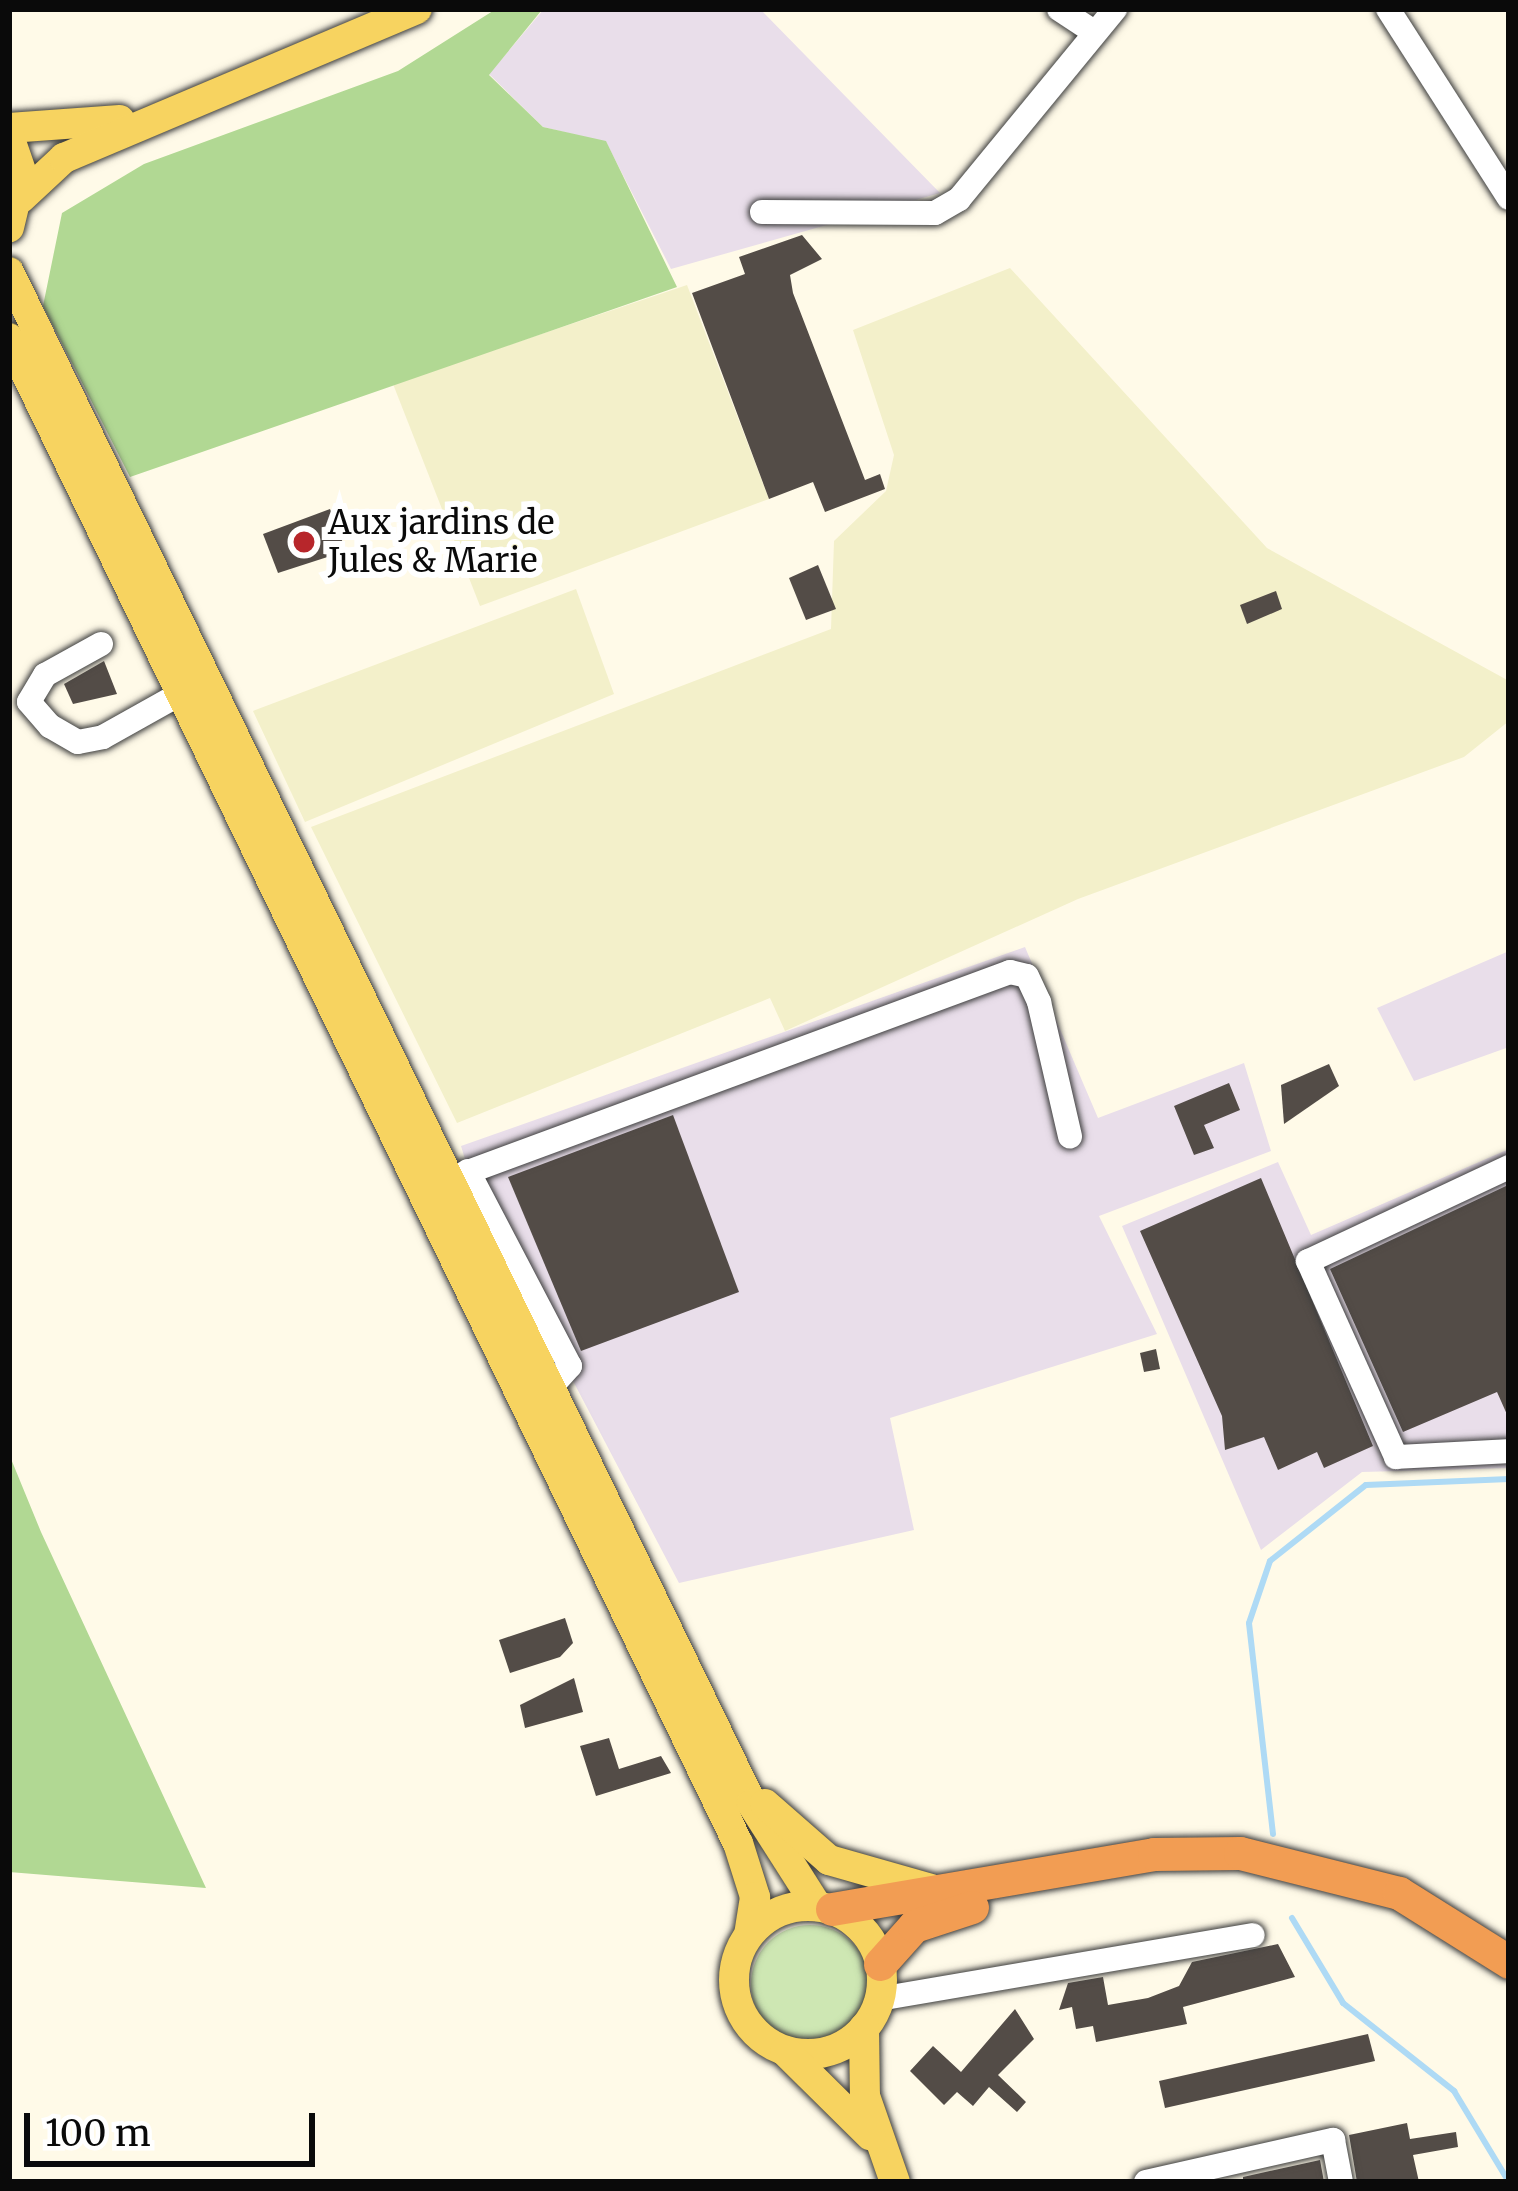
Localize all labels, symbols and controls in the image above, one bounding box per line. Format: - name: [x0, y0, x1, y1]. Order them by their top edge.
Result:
- place label: Aux jardins de Jules & Marie: [328, 503, 554, 581]
- marker: Aux jardins de Jules & Marie: [291, 529, 317, 555]
- scale bar: [30, 2089, 321, 2163]
- text: 100 m: [45, 2111, 151, 2156]

